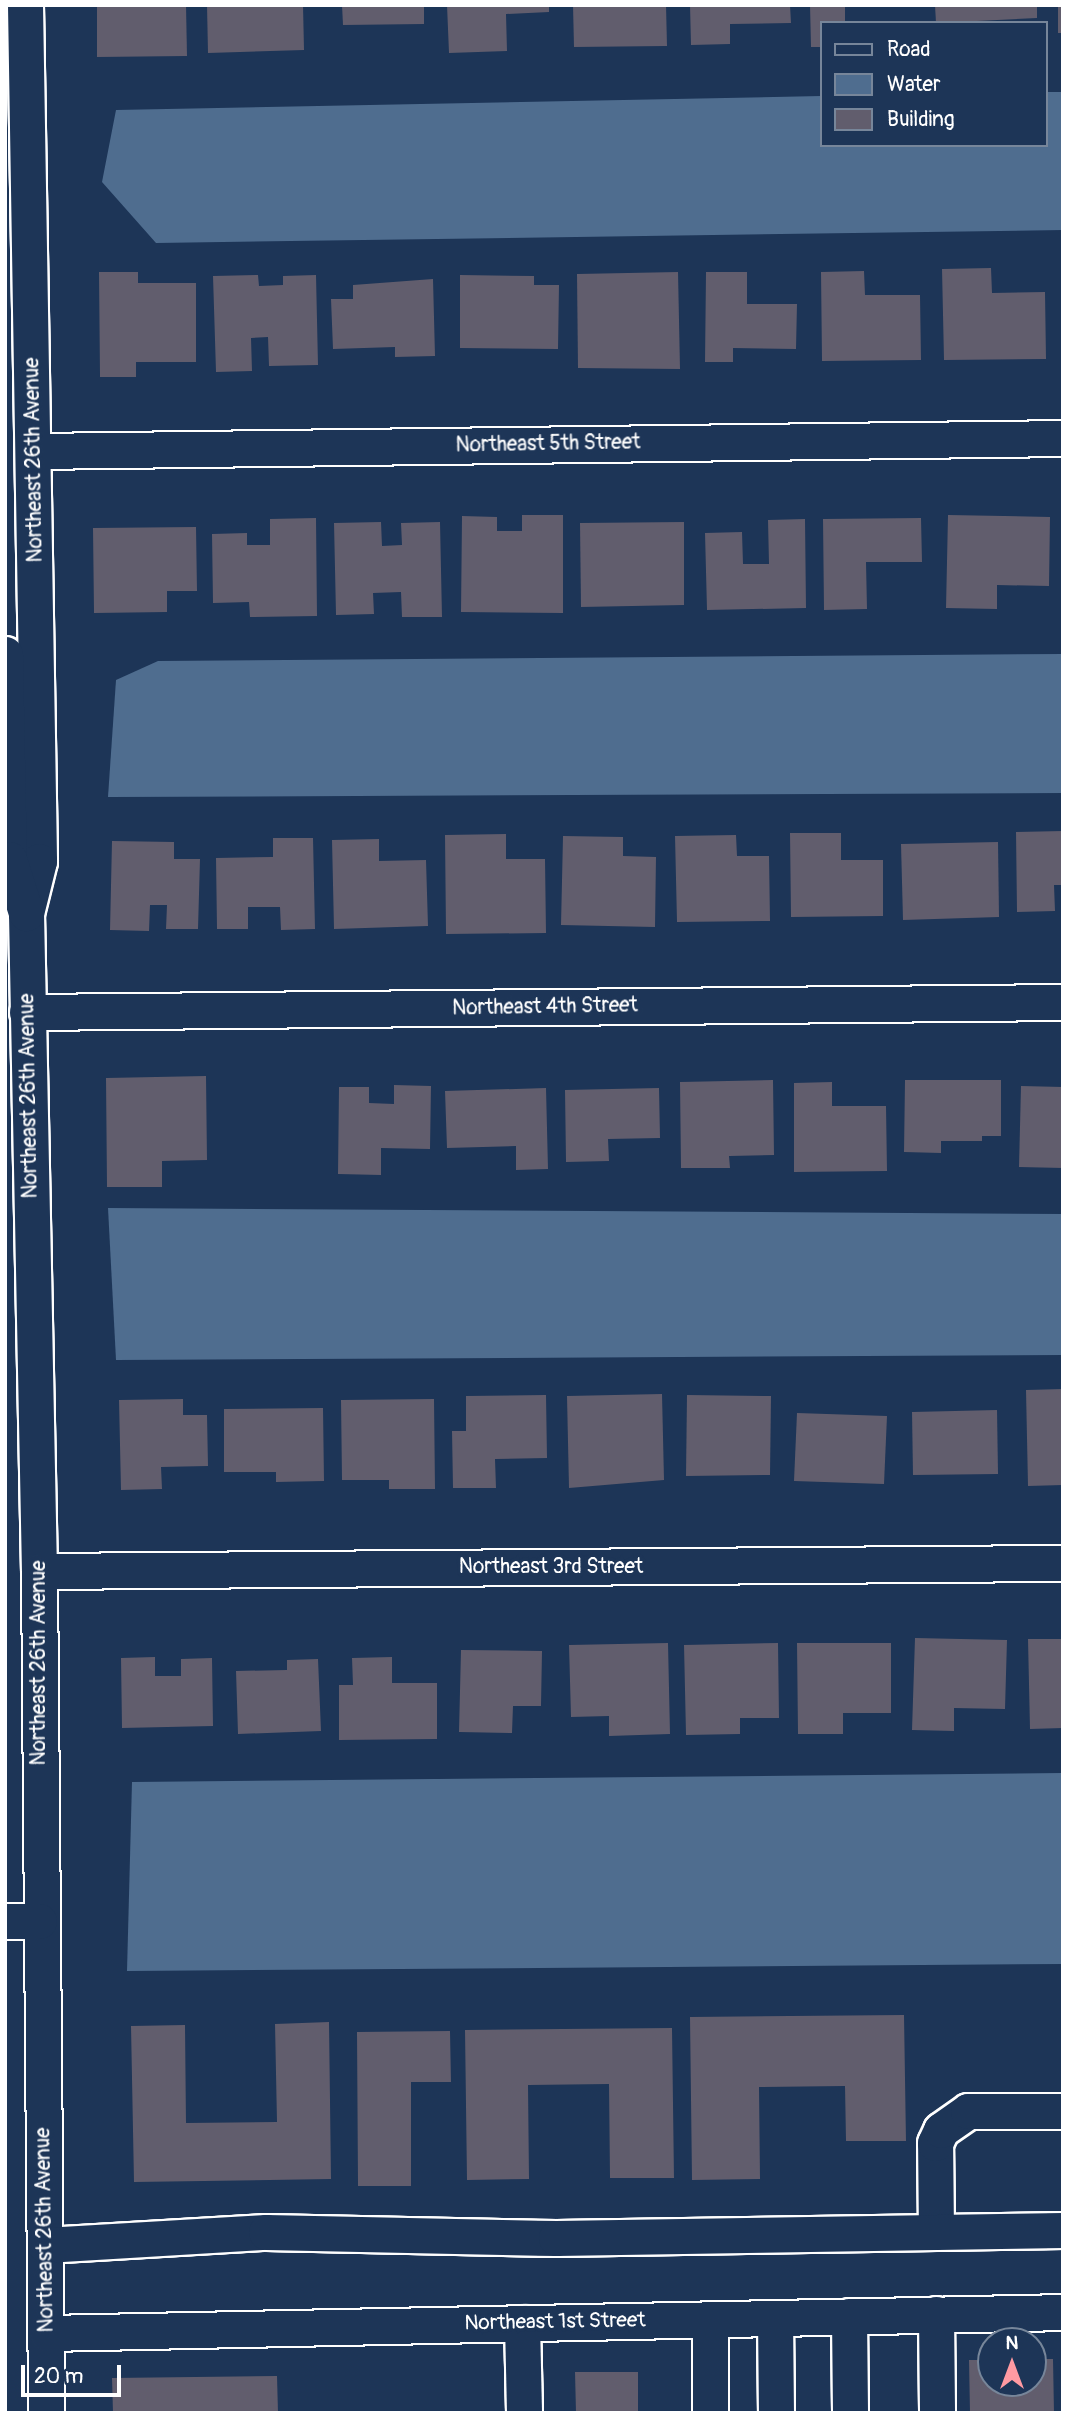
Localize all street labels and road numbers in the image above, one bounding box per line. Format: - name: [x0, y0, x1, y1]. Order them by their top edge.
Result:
- street label: Northeast 26th Avenue: [20, 357, 48, 563]
- street label: Northeast 5th Street: [455, 430, 641, 458]
- street label: Northeast 26th Avenue: [15, 993, 43, 1199]
- street label: Northeast 4th Street: [452, 993, 638, 1021]
- street label: Northeast 3rd Street: [459, 1554, 643, 1580]
- street label: Northeast 26th Avenue: [26, 1560, 52, 1766]
- street label: Northeast 26th Avenue: [31, 2127, 59, 2333]
- street label: Northeast 1st Street: [464, 2308, 646, 2336]

